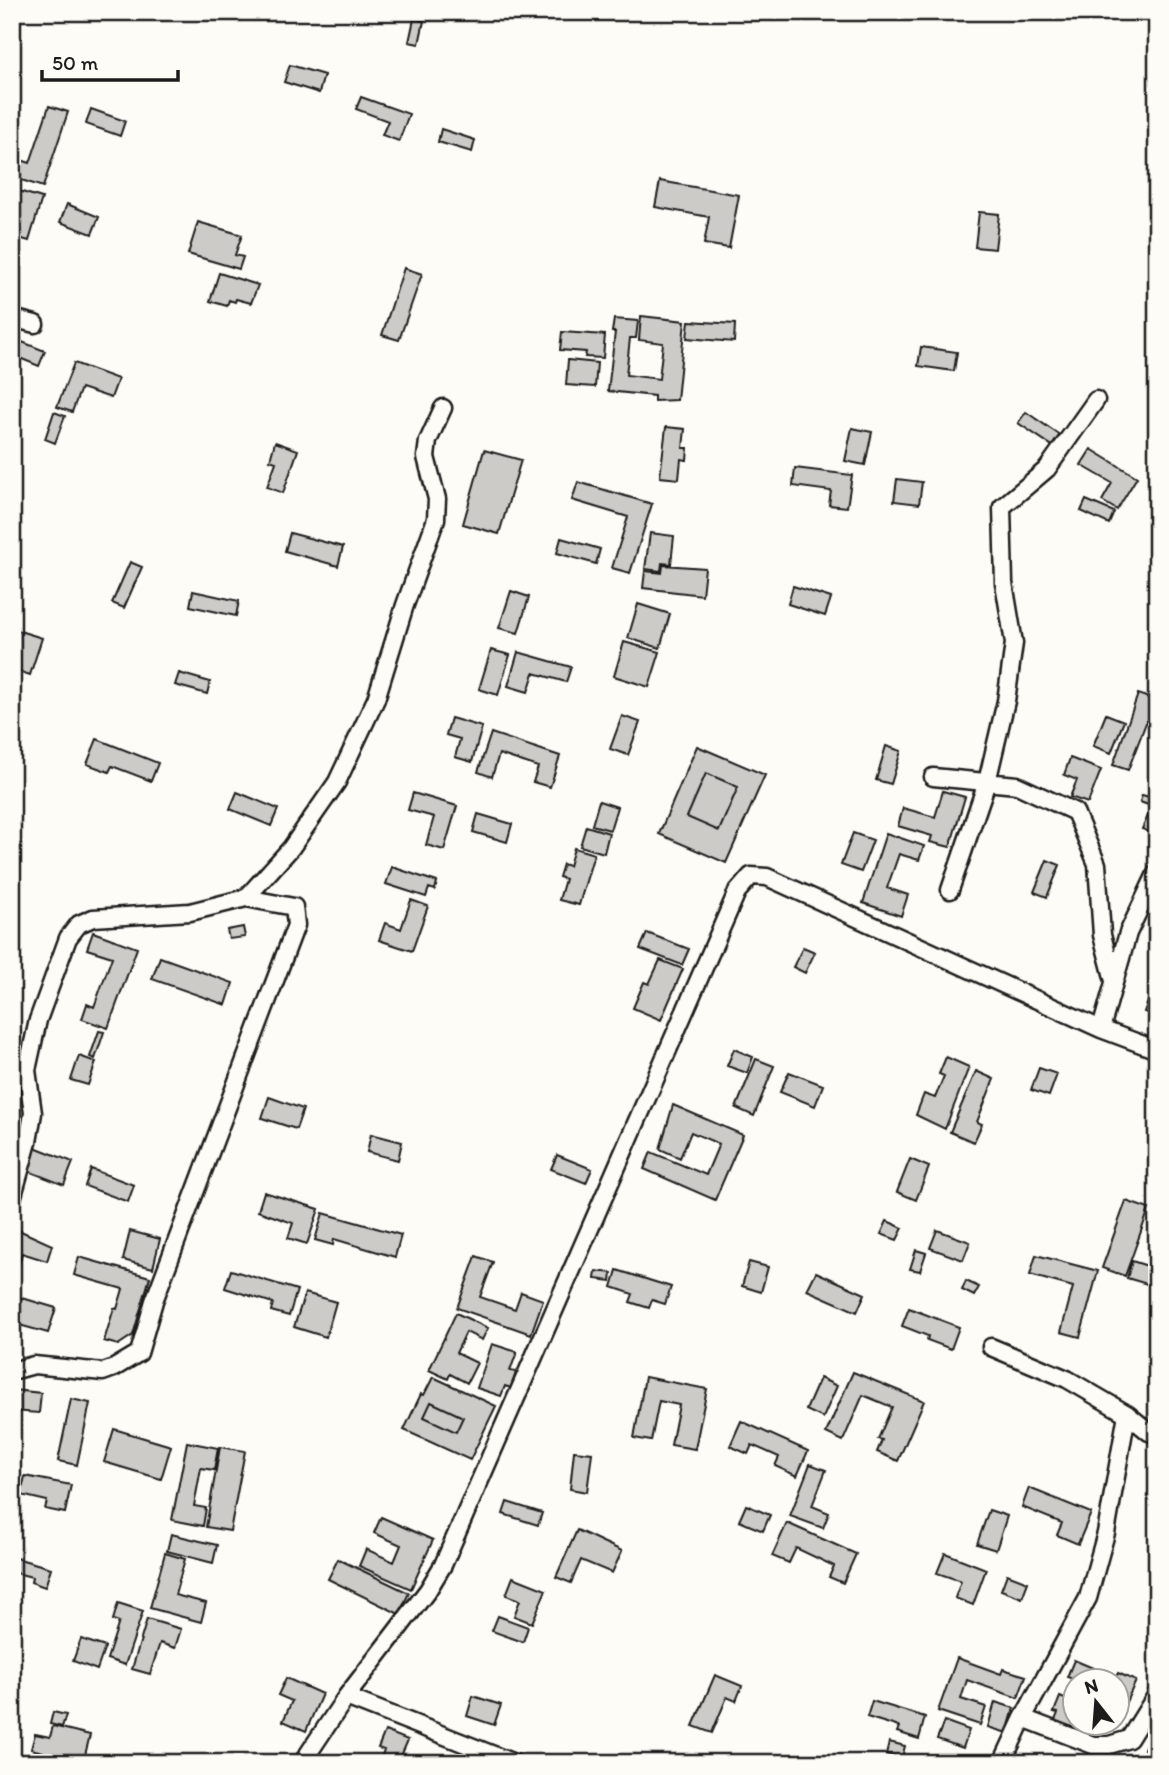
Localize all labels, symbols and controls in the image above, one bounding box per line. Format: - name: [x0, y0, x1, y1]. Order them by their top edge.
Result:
- scale bar: [42, 38, 178, 82]
- text: 50 m: [52, 50, 99, 75]
- north arrow: [1060, 1666, 1130, 1736]
- text: N: [1082, 1673, 1101, 1699]

